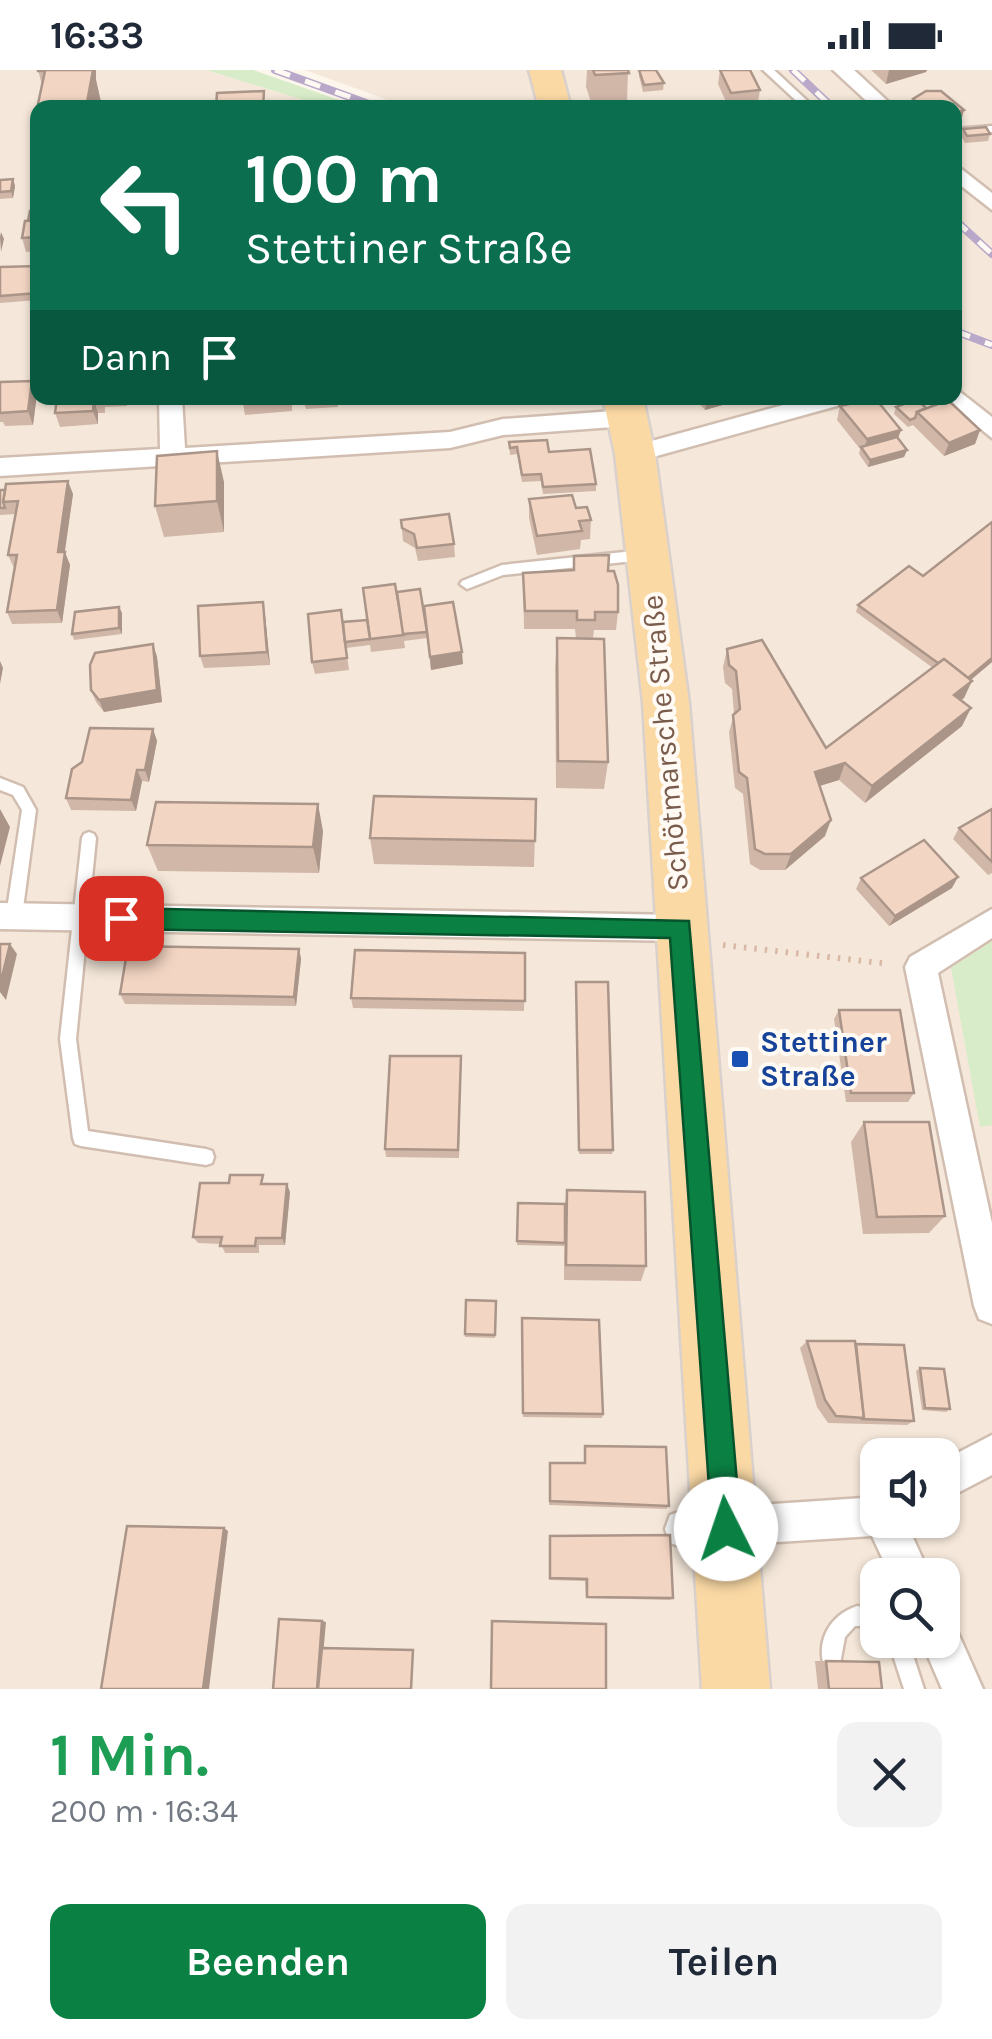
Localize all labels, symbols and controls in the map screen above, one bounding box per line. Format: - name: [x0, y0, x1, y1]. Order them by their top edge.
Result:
- text: 16:33: [50, 13, 144, 58]
- text: 100 m: [245, 138, 443, 220]
- icon: left: [80, 140, 210, 270]
- text: Stettiner Straße: [245, 222, 573, 274]
- icon: arrive: [192, 330, 247, 385]
- text: Dann: [80, 335, 172, 380]
- street label: Schötmarsche Straße: [634, 593, 696, 893]
- pin: [79, 876, 164, 961]
- icon: arrive: [94, 891, 149, 946]
- place label: Stettiner Straße: [760, 1024, 887, 1094]
- marker: Stettiner Straße: [729, 1048, 751, 1070]
- map controls: [860, 1438, 960, 1658]
- button: sound: [860, 1438, 960, 1538]
- position arrow: [674, 1477, 778, 1581]
- button: search: [860, 1558, 960, 1658]
- text: 1 Min.: [50, 1720, 209, 1790]
- button: close: [837, 1722, 942, 1827]
- text: 200 m · 16:34: [50, 1793, 238, 1830]
- button: Beenden: [50, 1904, 486, 2019]
- button: Teilen: [506, 1904, 942, 2019]

